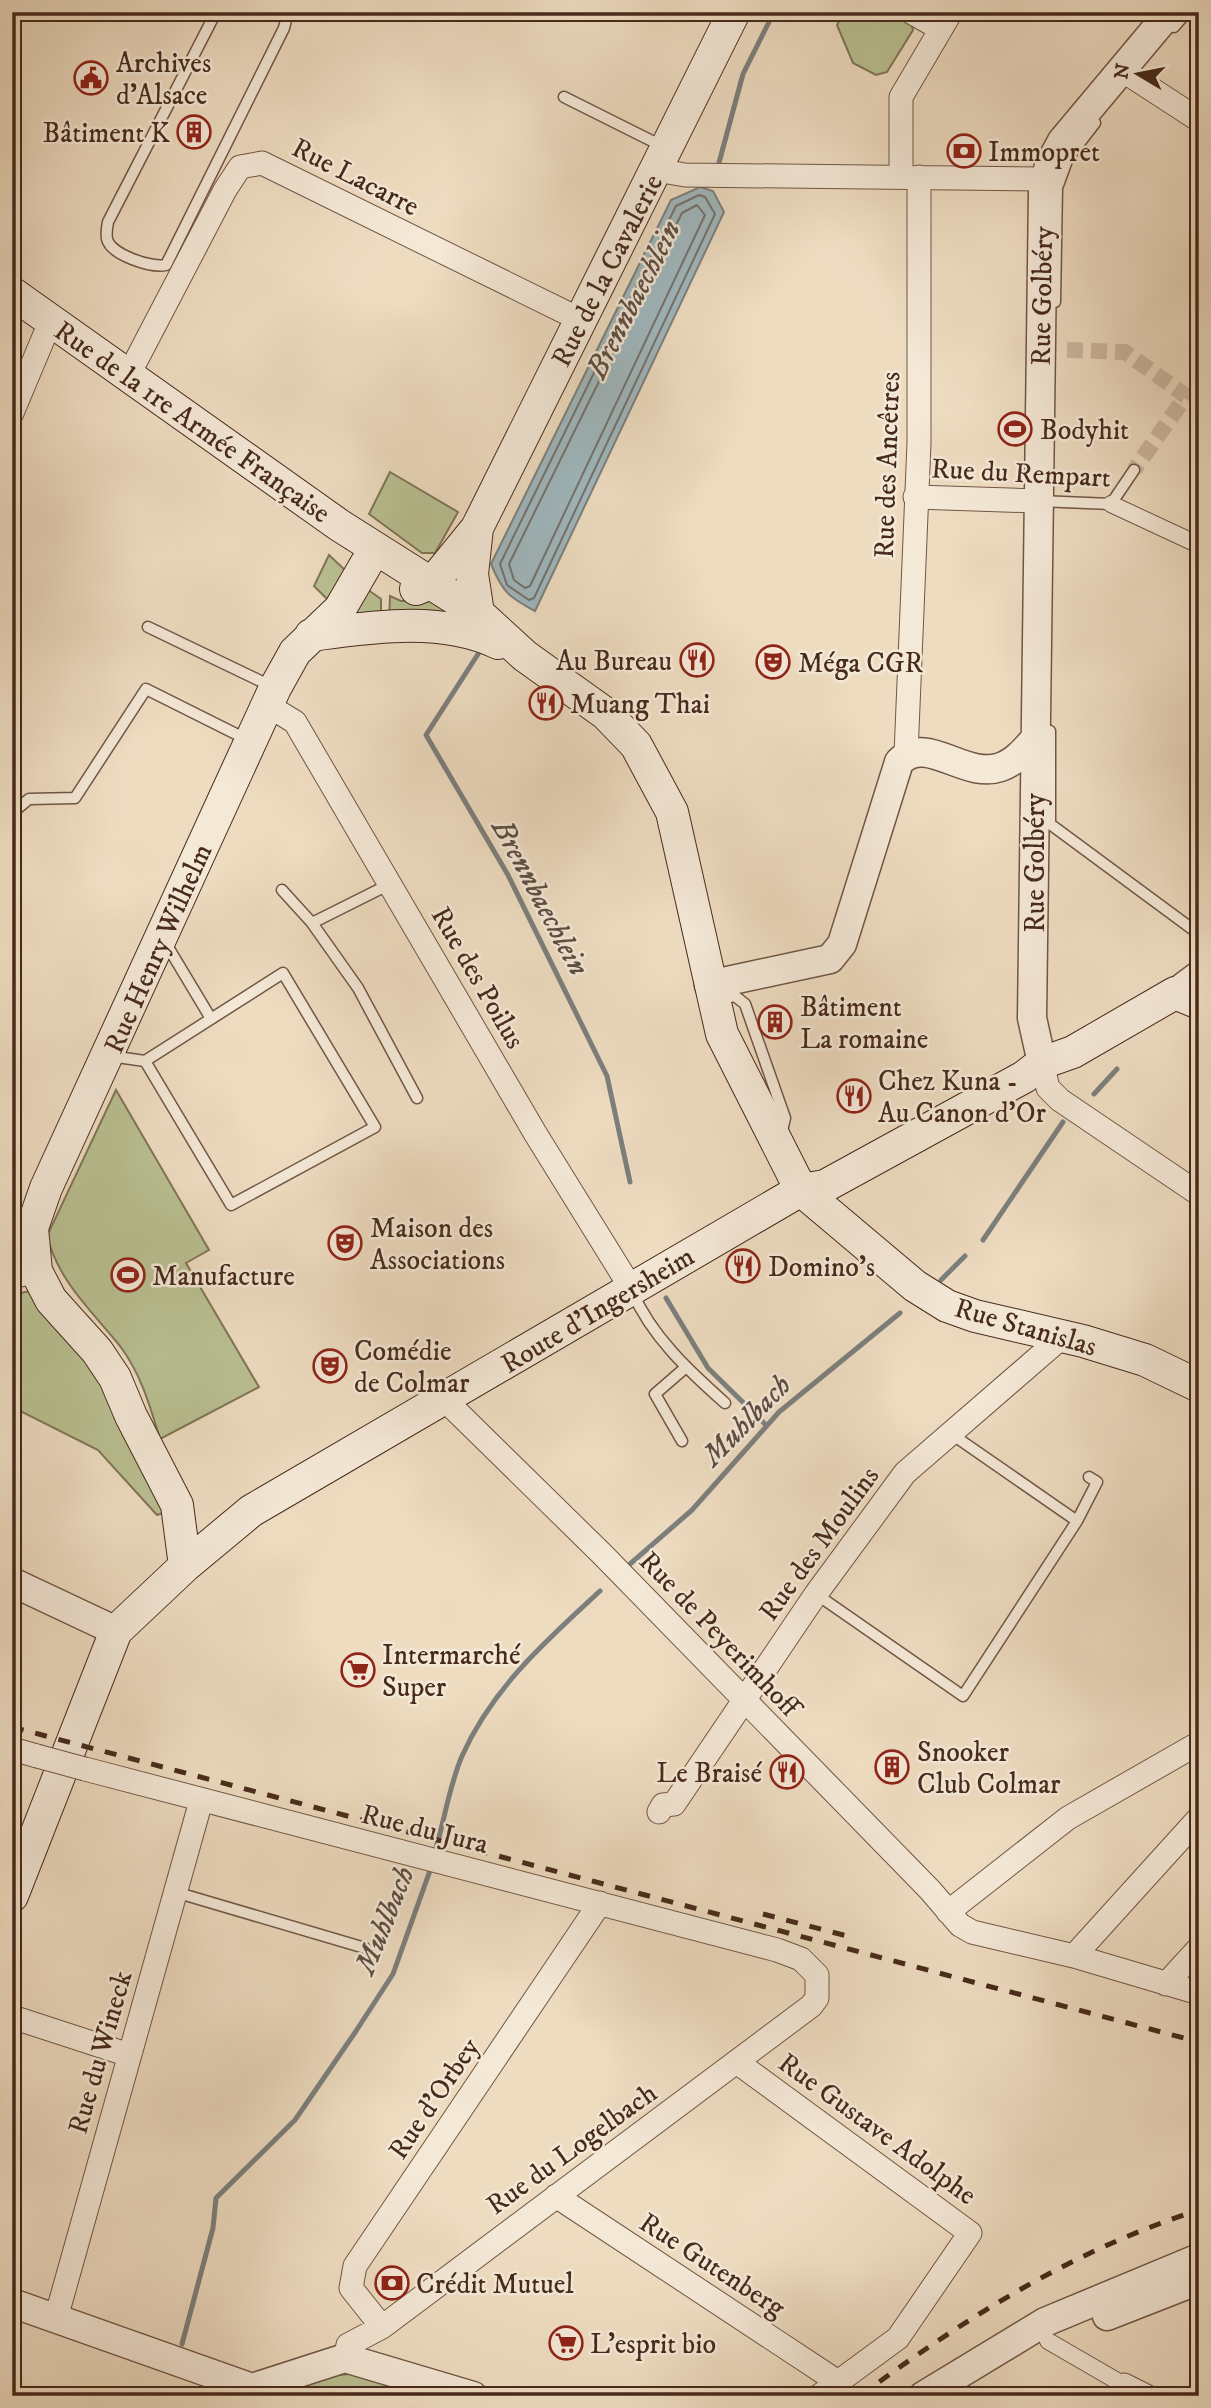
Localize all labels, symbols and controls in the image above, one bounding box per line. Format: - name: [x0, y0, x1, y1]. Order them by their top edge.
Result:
- north arrow: [1102, 38, 1172, 108]
- place label: Archives d'Alsace: [116, 46, 211, 113]
- public building icon: Archives d'Alsace: [72, 59, 110, 97]
- text: N: [1110, 61, 1135, 81]
- building icon: Bâtiment K: [175, 113, 213, 151]
- place label: Bâtiment K: [43, 116, 170, 151]
- street label: Rue Lacarre: [286, 130, 425, 224]
- bank icon: Immopret: [945, 132, 983, 170]
- place label: Immopret: [988, 135, 1100, 170]
- street label: Rue de la Cavalerie: [544, 169, 671, 373]
- water label: Brennbaechlein: [578, 215, 690, 386]
- street label: Rue Golbéry: [1024, 225, 1061, 366]
- street label: Rue de la 1re Armée Française: [47, 314, 337, 531]
- street label: Rue des Ancêtres: [867, 371, 908, 559]
- sports icon: Bodyhit: [996, 410, 1034, 448]
- place label: Bodyhit: [1040, 413, 1129, 448]
- street label: Rue du Rempart: [930, 451, 1112, 496]
- restaurant icon: Au Bureau: [678, 641, 716, 679]
- theatre icon: Méga CGR: [754, 643, 792, 681]
- place label: Au Bureau: [556, 644, 672, 679]
- place label: Méga CGR: [798, 646, 924, 681]
- restaurant icon: Muang Thai: [527, 684, 565, 722]
- place label: Muang Thai: [570, 687, 710, 722]
- street label: Rue Golbéry: [1018, 792, 1053, 933]
- water label: Brennbaechlein: [482, 812, 596, 982]
- street label: Rue Henry Wilhelm: [96, 838, 220, 1059]
- street label: Rue des Poilus: [423, 900, 532, 1055]
- place label: Bâtiment La romaine: [800, 990, 928, 1057]
- building icon: Bâtiment La romaine: [756, 1003, 794, 1041]
- place label: Chez Kuna - Au Canon d'Or: [878, 1064, 1047, 1131]
- restaurant icon: Chez Kuna - Au Canon d'Or: [835, 1077, 873, 1115]
- place label: Maison des Associations: [370, 1211, 505, 1278]
- theatre icon: Maison des Associations: [326, 1224, 364, 1262]
- street label: Route d'Ingersheim: [495, 1239, 701, 1382]
- restaurant icon: Domino's: [724, 1247, 762, 1285]
- place label: Domino's: [768, 1250, 875, 1285]
- sports icon: Manufacture: [109, 1256, 147, 1294]
- place label: Manufacture: [152, 1259, 295, 1294]
- street label: Rue Stanislas: [951, 1290, 1101, 1364]
- place label: Comédie de Colmar: [354, 1334, 470, 1401]
- theatre icon: Comédie de Colmar: [311, 1347, 349, 1385]
- water label: Muhlbach: [693, 1368, 800, 1476]
- street label: Rue des Moulins: [751, 1460, 887, 1628]
- street label: Rue de Peyerimhoff: [631, 1544, 810, 1727]
- place label: Intermarché Super: [382, 1638, 521, 1705]
- supermarket icon: Intermarché Super: [339, 1651, 377, 1689]
- place label: Snooker Club Colmar: [917, 1735, 1061, 1802]
- building icon: Snooker Club Colmar: [873, 1748, 911, 1786]
- restaurant icon: Le Braisé: [768, 1753, 806, 1791]
- place label: Le Braisé: [656, 1756, 762, 1791]
- street label: Rue du Jura: [357, 1797, 492, 1862]
- water label: Muhlbach: [346, 1861, 424, 1982]
- street label: Rue du Wineck: [60, 1967, 140, 2138]
- street label: Rue d'Orbey: [381, 2031, 488, 2166]
- street label: Rue Gustave Adolphe: [771, 2046, 983, 2213]
- street label: Rue du Logelbach: [480, 2075, 664, 2223]
- street label: Rue Gutenberg: [633, 2205, 792, 2326]
- bank icon: Crédit Mutuel: [373, 2264, 411, 2302]
- place label: Crédit Mutuel: [416, 2267, 574, 2302]
- supermarket icon: L'esprit bio: [547, 2324, 585, 2362]
- place label: L'esprit bio: [590, 2327, 716, 2362]

